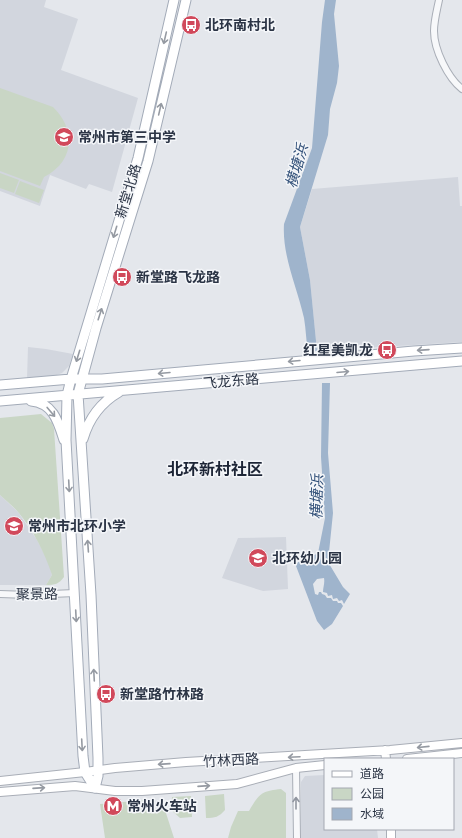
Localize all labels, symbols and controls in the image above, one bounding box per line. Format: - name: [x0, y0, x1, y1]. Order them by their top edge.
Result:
- bus stop icon: 北环南村北: [180, 14, 202, 36]
- place label: 北环南村北: [205, 16, 275, 35]
- one-way arrow: [161, 31, 169, 44]
- one-way arrow: [157, 103, 165, 116]
- school or university icon: 常州市第三中学: [53, 126, 75, 148]
- place label: 常州市第三中学: [78, 128, 176, 147]
- water label: 横塘浜: [281, 140, 313, 190]
- street label: 新堂北路: [111, 162, 146, 221]
- one-way arrow: [111, 225, 119, 237]
- bus stop icon: 新堂路飞龙路: [111, 266, 133, 288]
- place label: 新堂路飞龙路: [136, 268, 220, 287]
- one-way arrow: [97, 308, 104, 321]
- bus stop icon: 红星美凯龙: [376, 339, 398, 361]
- place label: 红星美凯龙: [303, 341, 373, 360]
- one-way arrow: [417, 347, 430, 354]
- one-way arrow: [74, 349, 81, 362]
- one-way arrow: [288, 358, 301, 365]
- one-way arrow: [336, 368, 349, 375]
- one-way arrow: [158, 369, 171, 376]
- street label: 飞龙东路: [202, 370, 260, 393]
- one-way arrow: [46, 406, 55, 417]
- district label: 北环新村社区: [167, 459, 263, 481]
- water label: 横塘浜: [307, 472, 327, 520]
- one-way arrow: [65, 479, 72, 492]
- school or university icon: 常州市北环小学: [3, 515, 25, 537]
- place label: 常州市北环小学: [28, 517, 126, 536]
- one-way arrow: [84, 539, 91, 552]
- school or university icon: 北环幼儿园: [247, 547, 269, 569]
- place label: 北环幼儿园: [272, 549, 342, 568]
- street label: 聚景路: [16, 585, 58, 604]
- one-way arrow: [72, 609, 80, 622]
- one-way arrow: [91, 669, 98, 682]
- bus stop icon: 新堂路竹林路: [95, 683, 117, 705]
- place label: 新堂路竹林路: [120, 685, 204, 704]
- one-way arrow: [78, 739, 86, 752]
- one-way arrow: [417, 743, 430, 750]
- street label: 竹林西路: [203, 750, 259, 771]
- one-way arrow: [288, 753, 301, 760]
- legend: [324, 758, 454, 830]
- one-way arrow: [158, 760, 171, 767]
- text: 道路: [360, 766, 384, 782]
- one-way arrow: [197, 783, 210, 790]
- one-way arrow: [32, 785, 45, 792]
- text: 公园: [360, 786, 384, 802]
- metro station icon: 常州火车站: [102, 795, 124, 817]
- place label: 常州火车站: [127, 797, 197, 816]
- one-way arrow: [293, 797, 300, 810]
- text: 水域: [360, 806, 384, 822]

